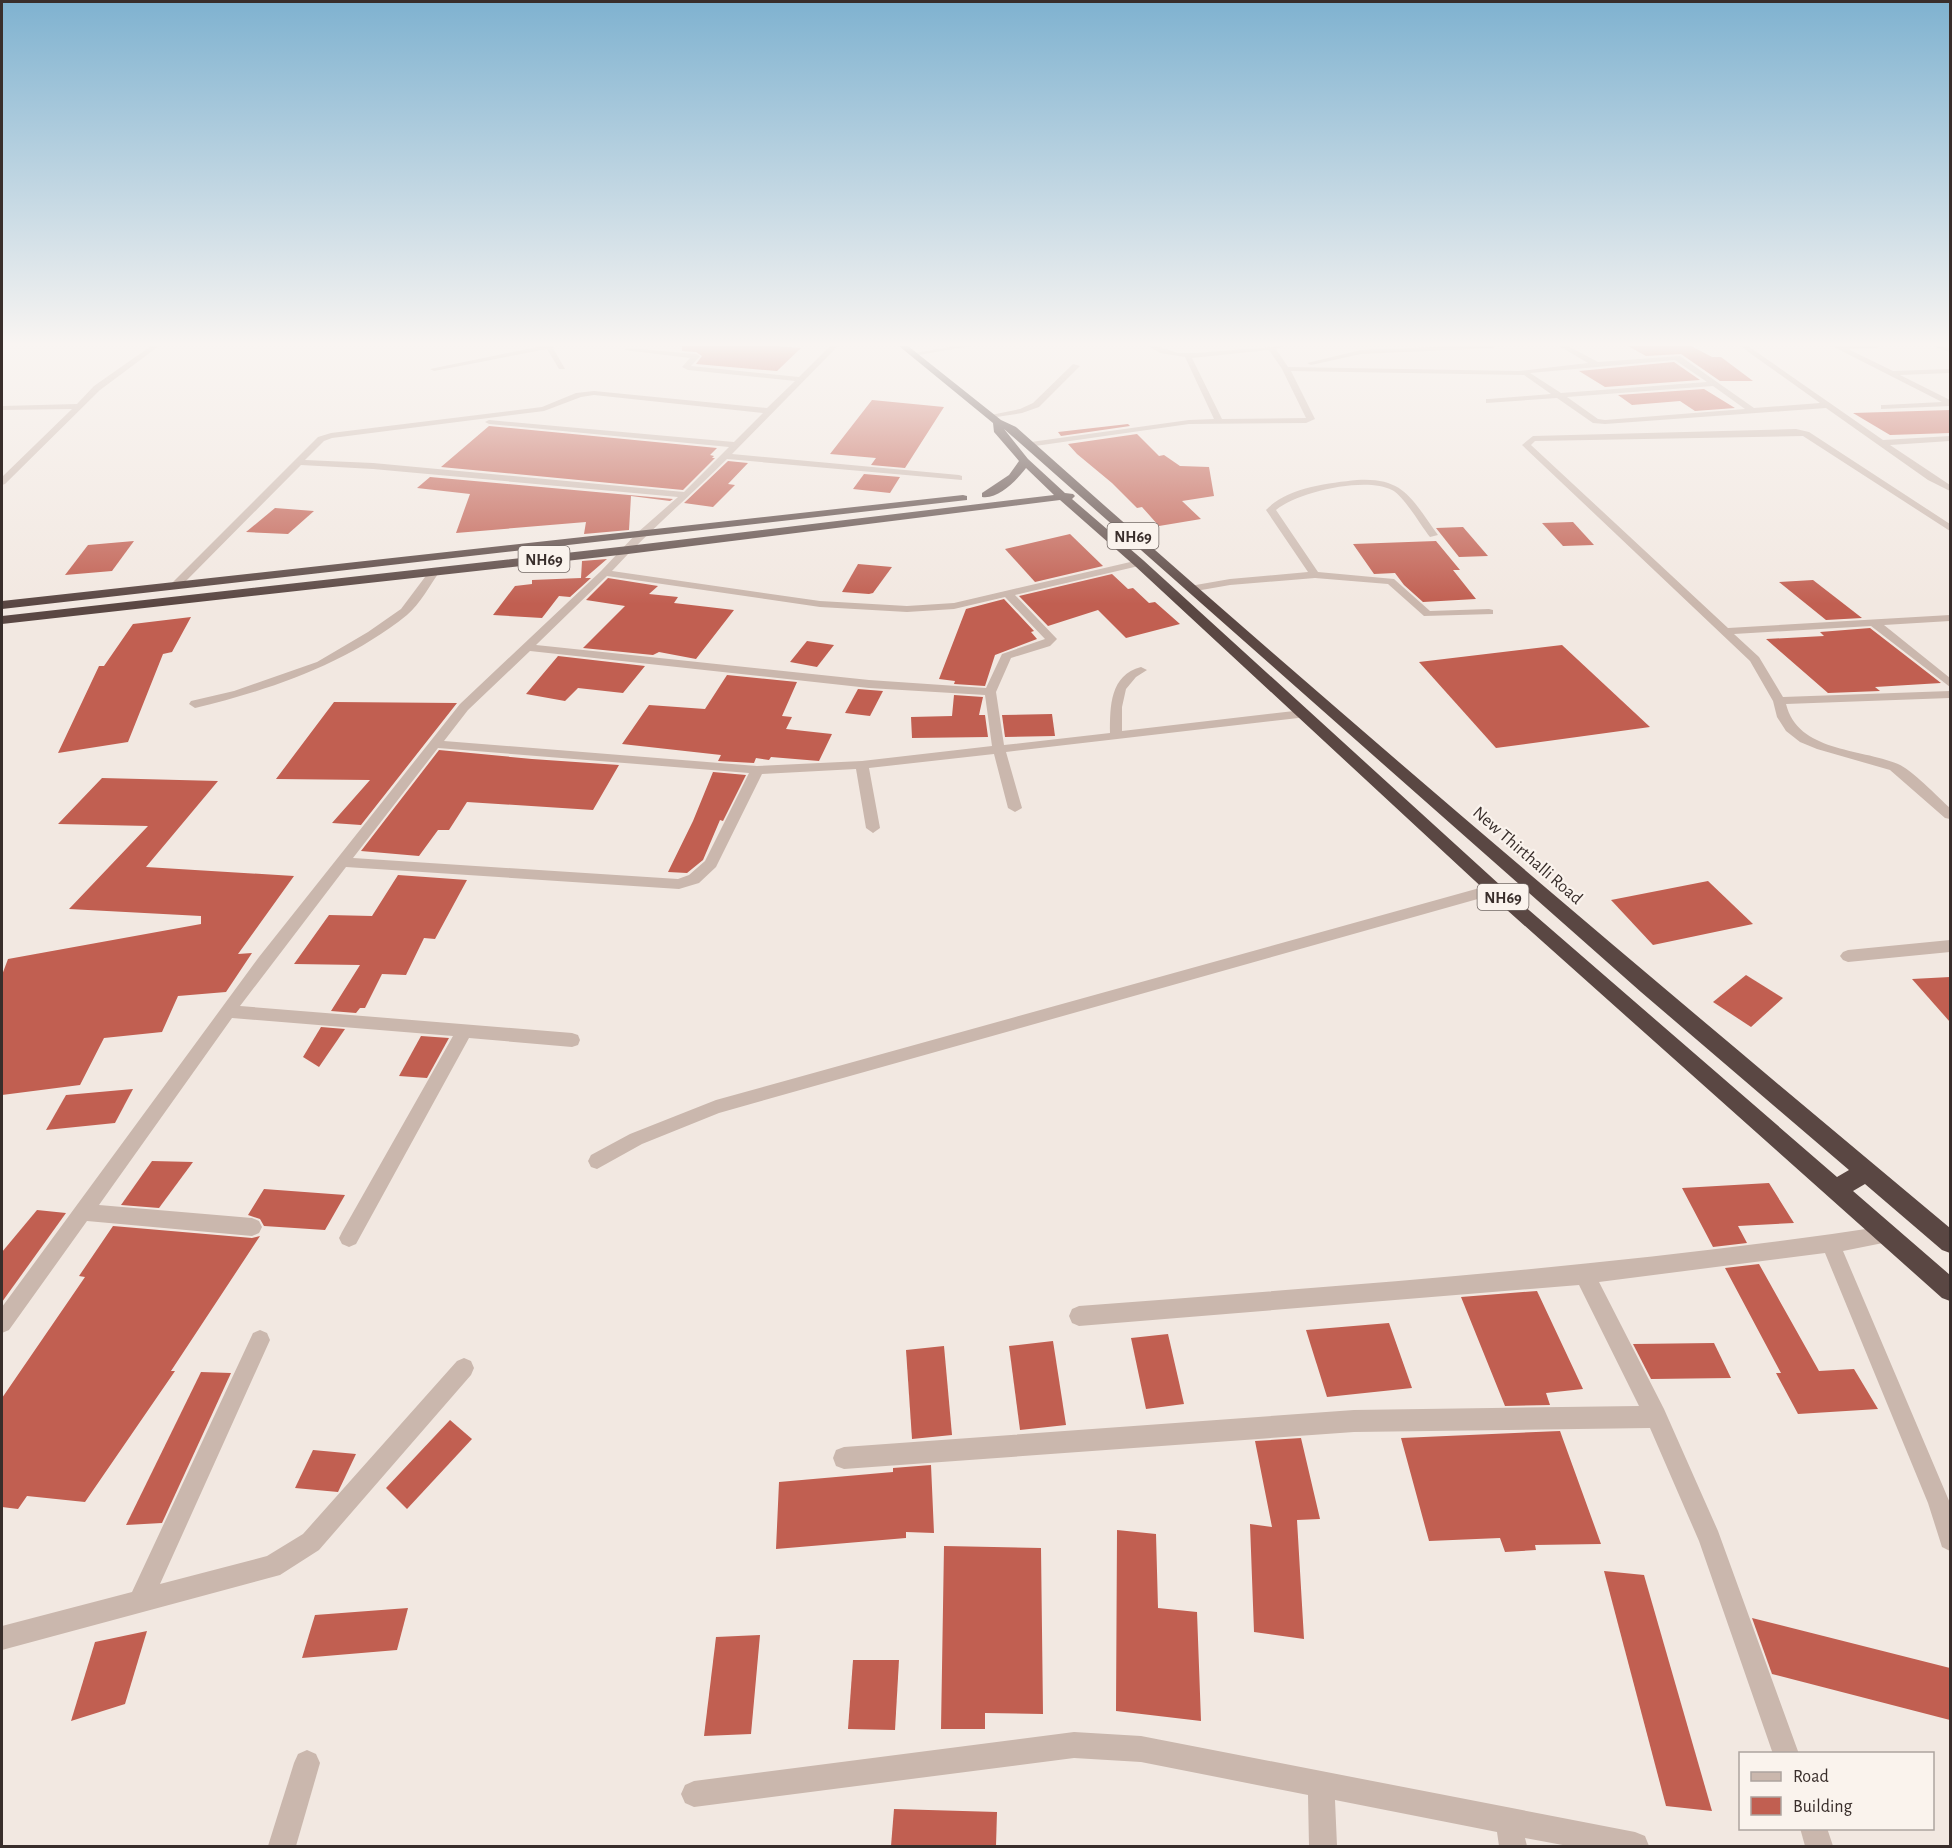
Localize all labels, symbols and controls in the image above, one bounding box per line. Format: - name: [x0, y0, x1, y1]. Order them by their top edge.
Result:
- road number: NH69: [1108, 523, 1158, 549]
- road number: NH69: [518, 546, 570, 572]
- street label: New Thirthalli Road: [1469, 803, 1586, 908]
- road number: NH69: [1478, 884, 1528, 910]
- legend: [1739, 1752, 1934, 1830]
- text: Road: [1793, 1768, 1829, 1786]
- text: Building: [1793, 1798, 1853, 1816]

